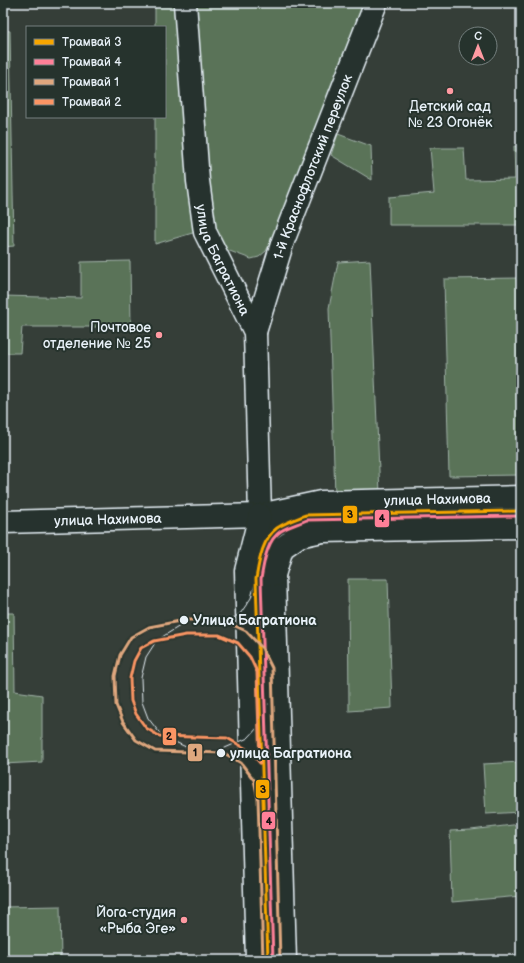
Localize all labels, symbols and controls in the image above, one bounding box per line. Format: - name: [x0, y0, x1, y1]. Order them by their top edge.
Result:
- legend: [26, 26, 166, 118]
- north arrow: [458, 26, 498, 66]
- text: С: [474, 30, 482, 43]
- text: Трамвай 3: [62, 35, 122, 50]
- text: Трамвай 4: [62, 55, 122, 70]
- street label: 1-й Краснофлотский переулок: [270, 71, 357, 262]
- text: Трамвай 1: [62, 75, 119, 90]
- marker: Детский сад № 23 Огонёк: [445, 86, 455, 96]
- text: Трамвай 2: [62, 95, 121, 110]
- place label: Детский сад № 23 Огонёк: [408, 98, 493, 131]
- street label: улица Багратиона: [192, 203, 254, 319]
- place label: Почтовое отделение № 25: [43, 319, 151, 352]
- marker: Почтовое отделение № 25: [154, 330, 164, 340]
- street label: улица Нахимова: [384, 490, 492, 509]
- line badge: 3: [342, 505, 358, 524]
- text: 3: [347, 508, 354, 521]
- line badge: 4: [374, 509, 390, 528]
- street label: улица Нахимова: [54, 510, 163, 530]
- text: 4: [379, 512, 386, 525]
- place label: Улица Багратиона: [193, 612, 317, 629]
- marker: Улица Багратиона: [178, 614, 190, 626]
- line badge: 2: [162, 727, 177, 746]
- text: 2: [166, 730, 173, 743]
- line badge: 1: [187, 743, 203, 762]
- place label: улица Багратиона: [230, 745, 352, 762]
- text: 1: [193, 746, 197, 759]
- marker: улица Багратиона: [215, 747, 227, 759]
- line badge: 3: [255, 779, 270, 799]
- text: 3: [260, 783, 267, 796]
- line badge: 4: [261, 811, 276, 830]
- text: 4: [266, 815, 273, 828]
- place label: Йога-студия «Рыба Эге»: [96, 904, 176, 937]
- marker: Йога-студия «Рыба Эге»: [179, 915, 189, 925]

